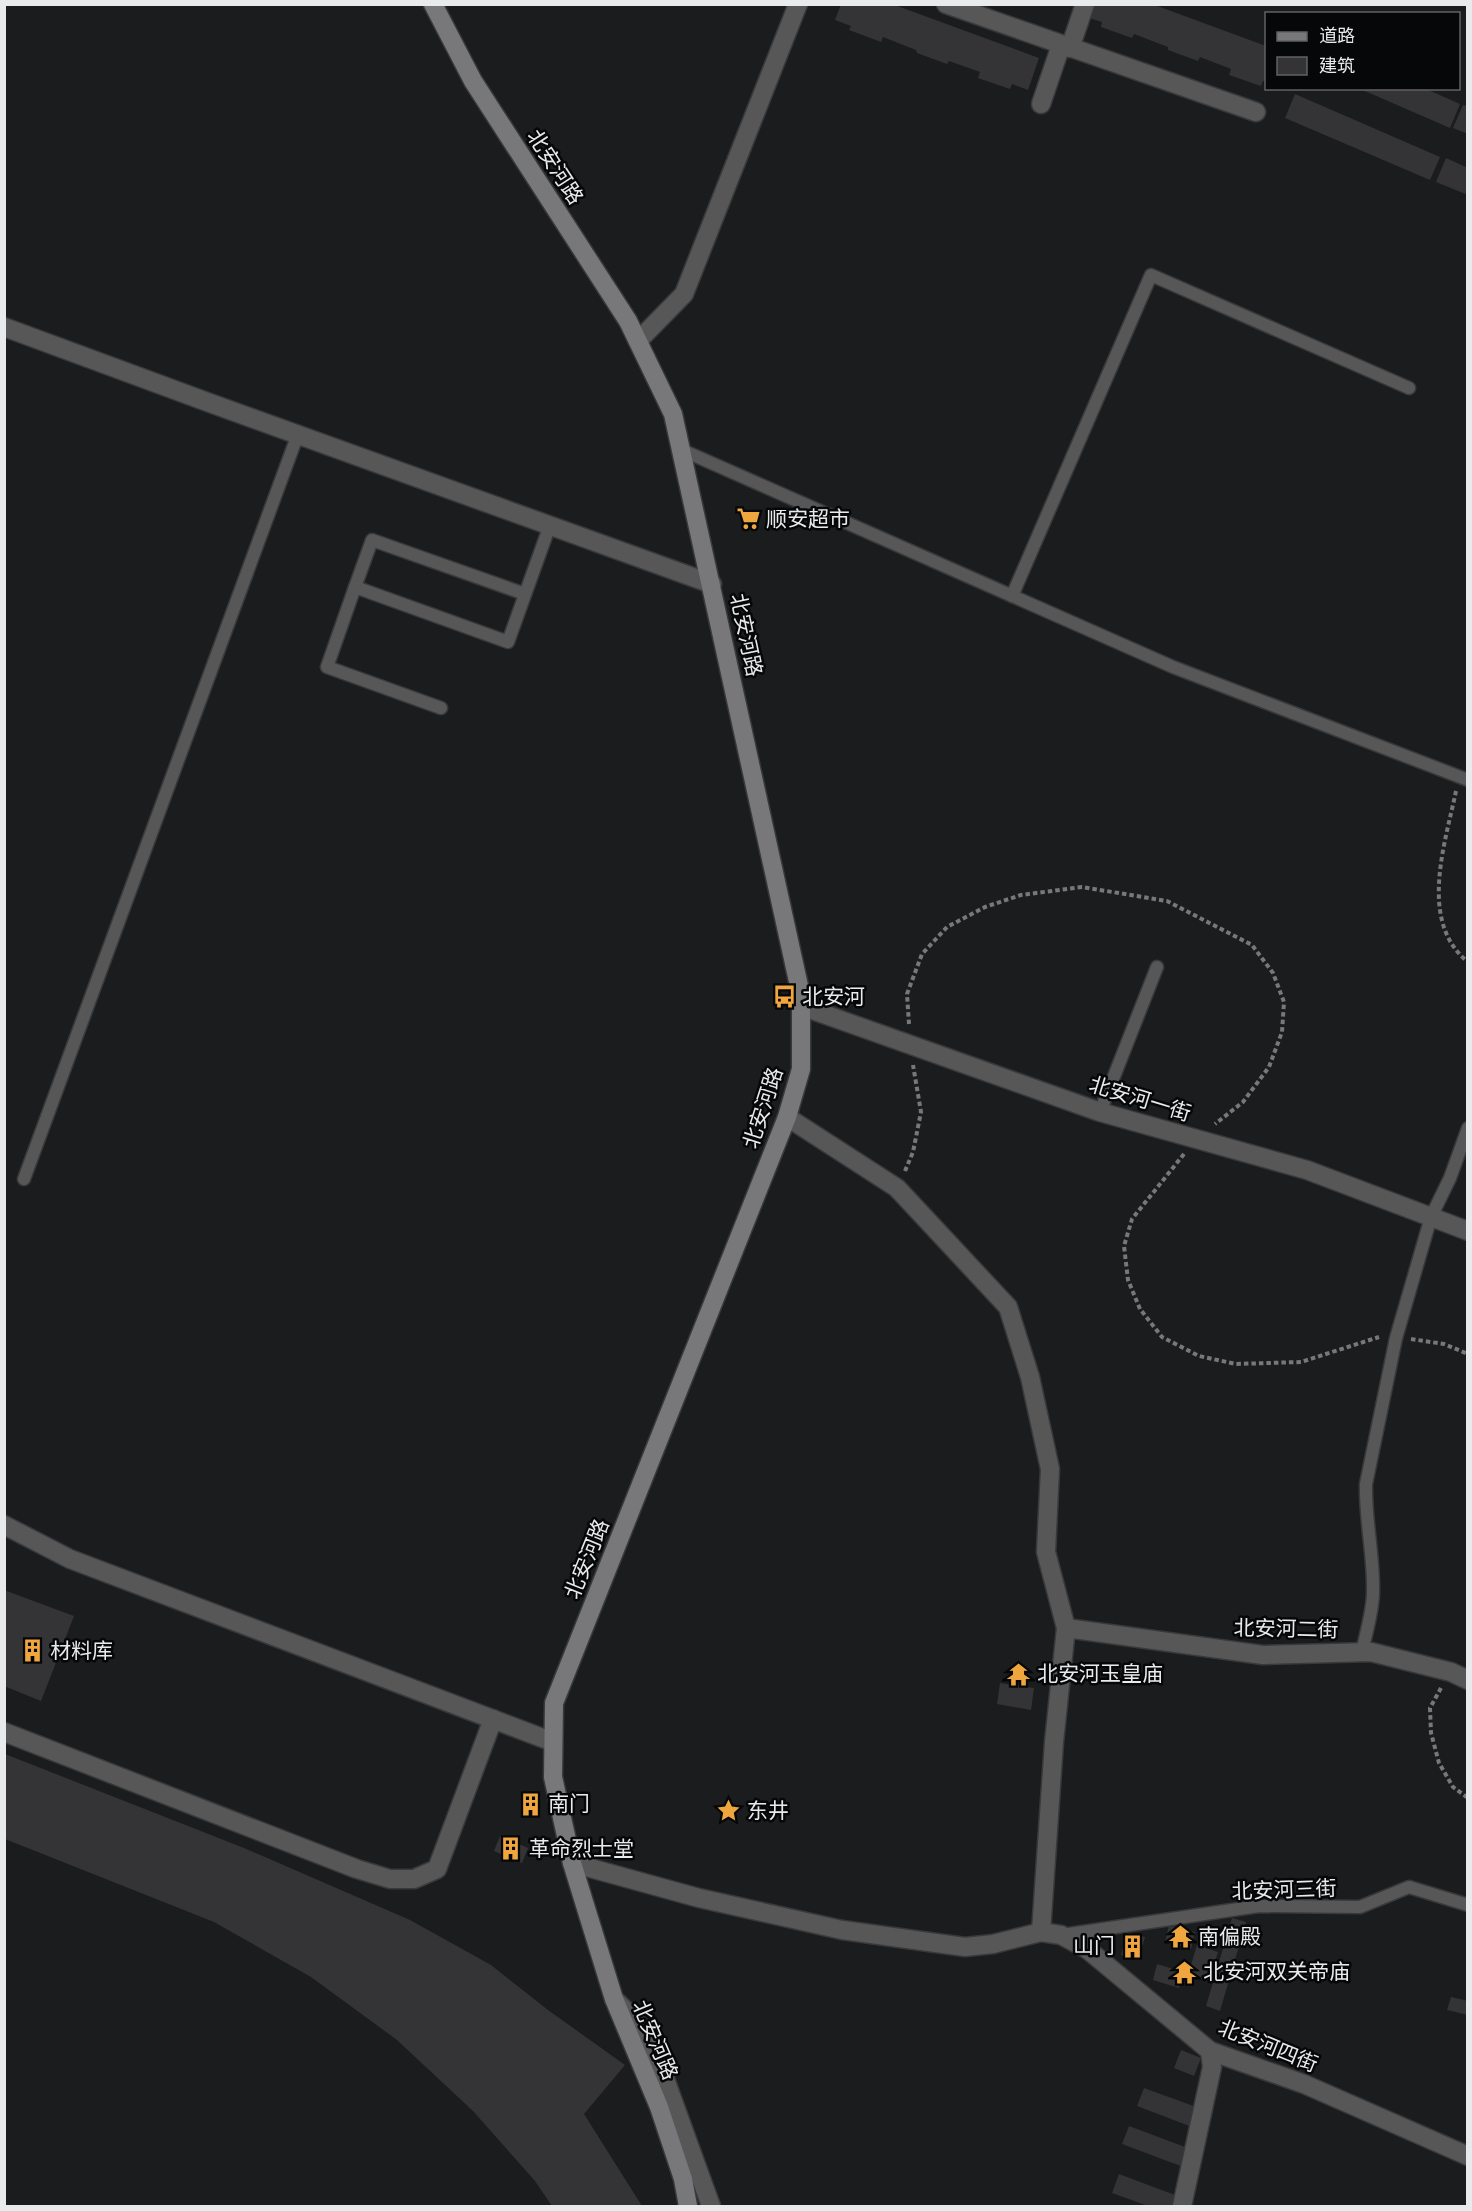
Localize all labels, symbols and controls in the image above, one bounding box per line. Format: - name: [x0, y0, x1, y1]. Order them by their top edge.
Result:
- legend: [1265, 12, 1460, 90]
- text: 道路: [1319, 25, 1355, 47]
- text: 建筑: [1319, 55, 1355, 77]
- street label: 北安河路: [521, 125, 589, 209]
- supermarket icon: 顺安超市: [735, 506, 761, 532]
- place label: 顺安超市: [766, 506, 850, 532]
- street label: 北安河路: [725, 591, 767, 679]
- bus stop icon: 北安河: [771, 984, 797, 1010]
- place label: 北安河: [802, 984, 865, 1010]
- street label: 北安河路: [738, 1064, 788, 1152]
- street label: 北安河一街: [1086, 1071, 1194, 1127]
- street label: 北安河路: [559, 1515, 615, 1603]
- street label: 北安河二街: [1233, 1615, 1339, 1643]
- building icon: 材料库: [19, 1638, 45, 1664]
- place label: 材料库: [50, 1638, 113, 1664]
- temple icon: 北安河玉皇庙: [1006, 1661, 1032, 1687]
- place label: 北安河玉皇庙: [1037, 1661, 1163, 1687]
- building icon: 南门: [517, 1791, 543, 1817]
- place label: 南门: [548, 1791, 590, 1817]
- place icon: 东井: [716, 1798, 742, 1824]
- place label: 东井: [747, 1798, 789, 1824]
- building icon: 革命烈士堂: [498, 1836, 524, 1862]
- place label: 革命烈士堂: [529, 1836, 634, 1862]
- street label: 北安河三街: [1231, 1875, 1337, 1905]
- temple icon: 南偏殿: [1167, 1924, 1193, 1950]
- place label: 南偏殿: [1198, 1924, 1261, 1950]
- place label: 山门: [1073, 1933, 1115, 1959]
- building icon: 山门: [1120, 1933, 1146, 1959]
- temple icon: 北安河双关帝庙: [1172, 1959, 1198, 1985]
- place label: 北安河双关帝庙: [1203, 1959, 1350, 1985]
- street label: 北安河路: [627, 1996, 683, 2084]
- street label: 北安河四街: [1214, 2014, 1322, 2078]

